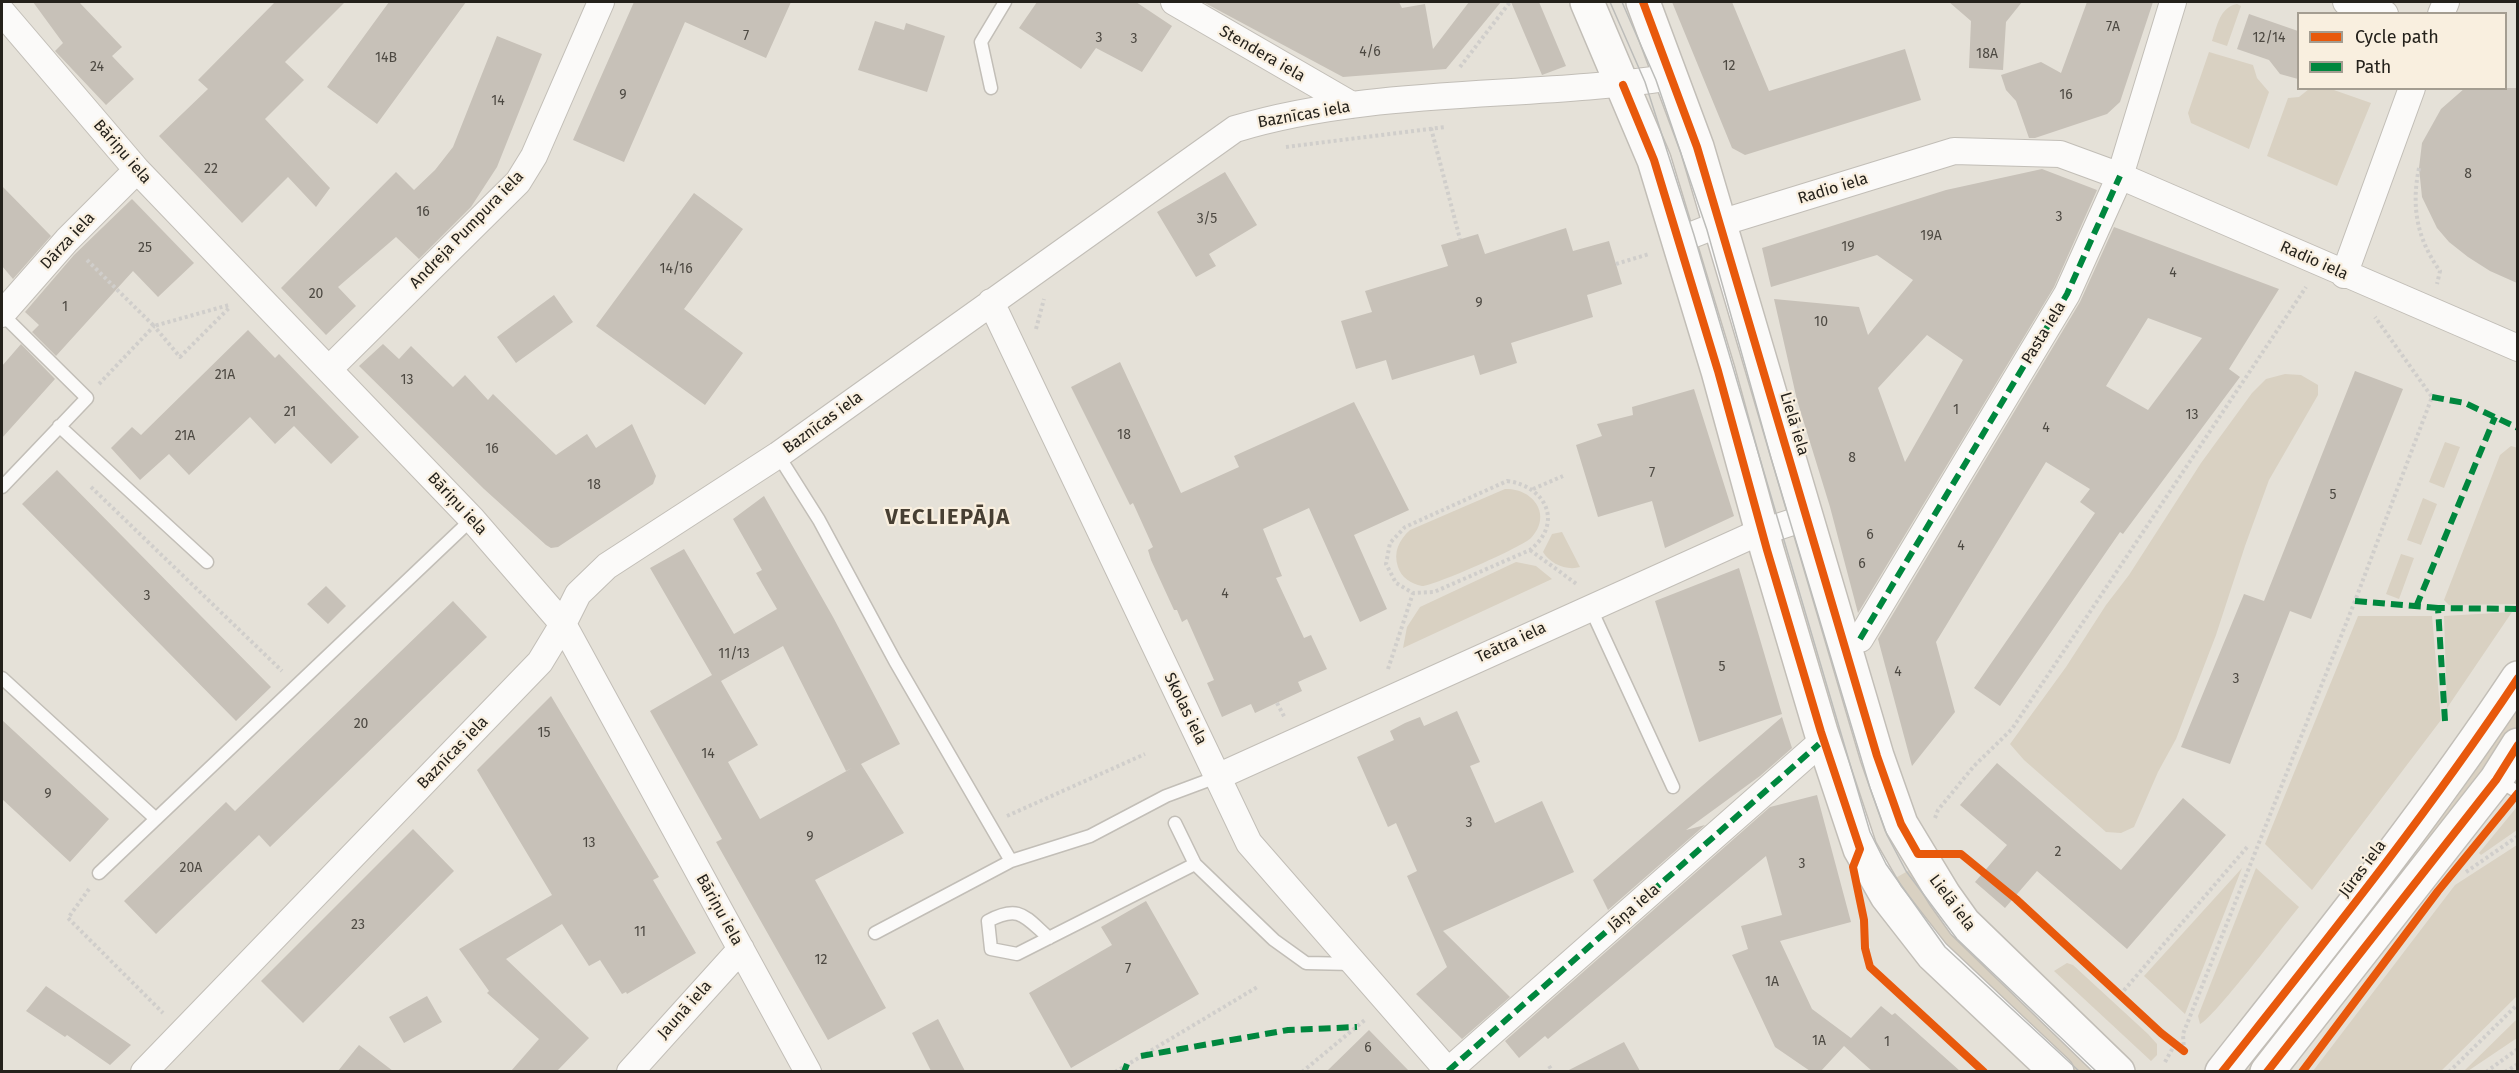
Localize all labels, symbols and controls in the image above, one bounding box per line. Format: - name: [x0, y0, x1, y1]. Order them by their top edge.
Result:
- legend: [2297, 12, 2507, 90]
- house number: 7A: [2106, 19, 2120, 35]
- street label: Stendera iela: [1216, 22, 1308, 86]
- text: Cycle path: [2355, 26, 2439, 48]
- house number: 7: [743, 28, 749, 44]
- house number: 3: [1096, 30, 1102, 46]
- house number: 12/14: [2253, 30, 2285, 46]
- house number: 3: [1131, 31, 1137, 47]
- house number: 4/6: [1359, 44, 1381, 60]
- house number: 18A: [1976, 46, 1998, 62]
- house number: 14B: [375, 50, 397, 66]
- text: Path: [2355, 56, 2391, 78]
- house number: 12: [1723, 58, 1735, 74]
- house number: 24: [90, 59, 104, 75]
- house number: 9: [619, 87, 627, 103]
- house number: 16: [2059, 87, 2073, 103]
- house number: 14: [491, 93, 505, 109]
- street label: Baznīcas iela: [1256, 97, 1352, 133]
- street label: Bāriņu iela: [89, 116, 155, 188]
- house number: 22: [204, 161, 218, 177]
- house number: 8: [2464, 166, 2472, 182]
- street label: Andreja Pumpura iela: [406, 167, 528, 293]
- street label: Radio iela: [1796, 169, 1870, 209]
- house number: 16: [416, 204, 430, 220]
- street label: Dārza iela: [37, 208, 99, 274]
- house number: 3: [2056, 209, 2062, 225]
- house number: 3/5: [1197, 211, 1217, 227]
- house number: 19A: [1920, 228, 1942, 244]
- street label: Radio iela: [2277, 237, 2351, 285]
- house number: 19: [1841, 239, 1855, 255]
- house number: 25: [138, 240, 152, 256]
- house number: 14/16: [659, 261, 693, 277]
- house number: 4: [2169, 265, 2177, 281]
- house number: 20: [309, 286, 323, 302]
- house number: 9: [1475, 295, 1483, 311]
- street label: Pasta iela: [2018, 298, 2070, 368]
- house number: 1: [62, 299, 68, 315]
- house number: 10: [1814, 314, 1828, 330]
- house number: 21A: [215, 367, 235, 383]
- house number: 13: [400, 372, 414, 388]
- street label: Baznīcas iela: [779, 388, 867, 458]
- street label: Lielā iela: [1775, 390, 1813, 458]
- house number: 1: [1953, 402, 1959, 418]
- house number: 21: [284, 404, 296, 420]
- house number: 13: [2185, 407, 2199, 423]
- house number: 4: [2042, 420, 2050, 436]
- house number: 18: [1117, 427, 1131, 443]
- house number: 21A: [175, 428, 195, 444]
- house number: 16: [485, 441, 499, 457]
- house number: 8: [1848, 450, 1856, 466]
- house number: 7: [1649, 465, 1655, 481]
- street label: Bāriņu iela: [423, 469, 491, 539]
- house number: 18: [587, 477, 601, 493]
- house number: 5: [2329, 487, 2337, 503]
- district label: VECLIEPĀJA: [885, 505, 1011, 531]
- house number: 6: [1866, 527, 1874, 543]
- house number: 4: [1957, 538, 1965, 554]
- house number: 6: [1858, 556, 1866, 572]
- house number: 4: [1221, 586, 1229, 602]
- house number: 3: [144, 588, 150, 604]
- street label: Teātra iela: [1473, 618, 1549, 668]
- house number: 11/13: [718, 646, 750, 662]
- house number: 5: [1718, 659, 1726, 675]
- house number: 4: [1894, 664, 1902, 680]
- street label: Skolas iela: [1159, 670, 1211, 748]
- house number: 3: [2233, 671, 2239, 687]
- street label: Baznīcas iela: [414, 713, 492, 793]
- house number: 20: [354, 716, 368, 732]
- house number: 15: [537, 725, 551, 741]
- house number: 14: [701, 746, 715, 762]
- house number: 9: [44, 786, 52, 802]
- house number: 3: [1466, 815, 1472, 831]
- house number: 9: [806, 829, 814, 845]
- house number: 13: [582, 835, 596, 851]
- street label: Jūras iela: [2335, 837, 2391, 901]
- house number: 2: [2055, 844, 2061, 860]
- house number: 3: [1799, 856, 1805, 872]
- house number: 20A: [180, 860, 202, 876]
- street label: Bāriņu iela: [692, 871, 746, 949]
- street label: Lielā iela: [1925, 871, 1979, 935]
- street label: Jāņa iela: [1604, 880, 1664, 936]
- house number: 23: [351, 917, 365, 933]
- house number: 11: [634, 924, 646, 940]
- house number: 12: [815, 952, 827, 968]
- house number: 7: [1125, 961, 1131, 977]
- house number: 1A: [1765, 974, 1779, 990]
- street label: Jaunā iela: [654, 977, 716, 1043]
- house number: 1A: [1812, 1033, 1826, 1049]
- house number: 1: [1884, 1034, 1890, 1050]
- house number: 6: [1364, 1040, 1372, 1056]

